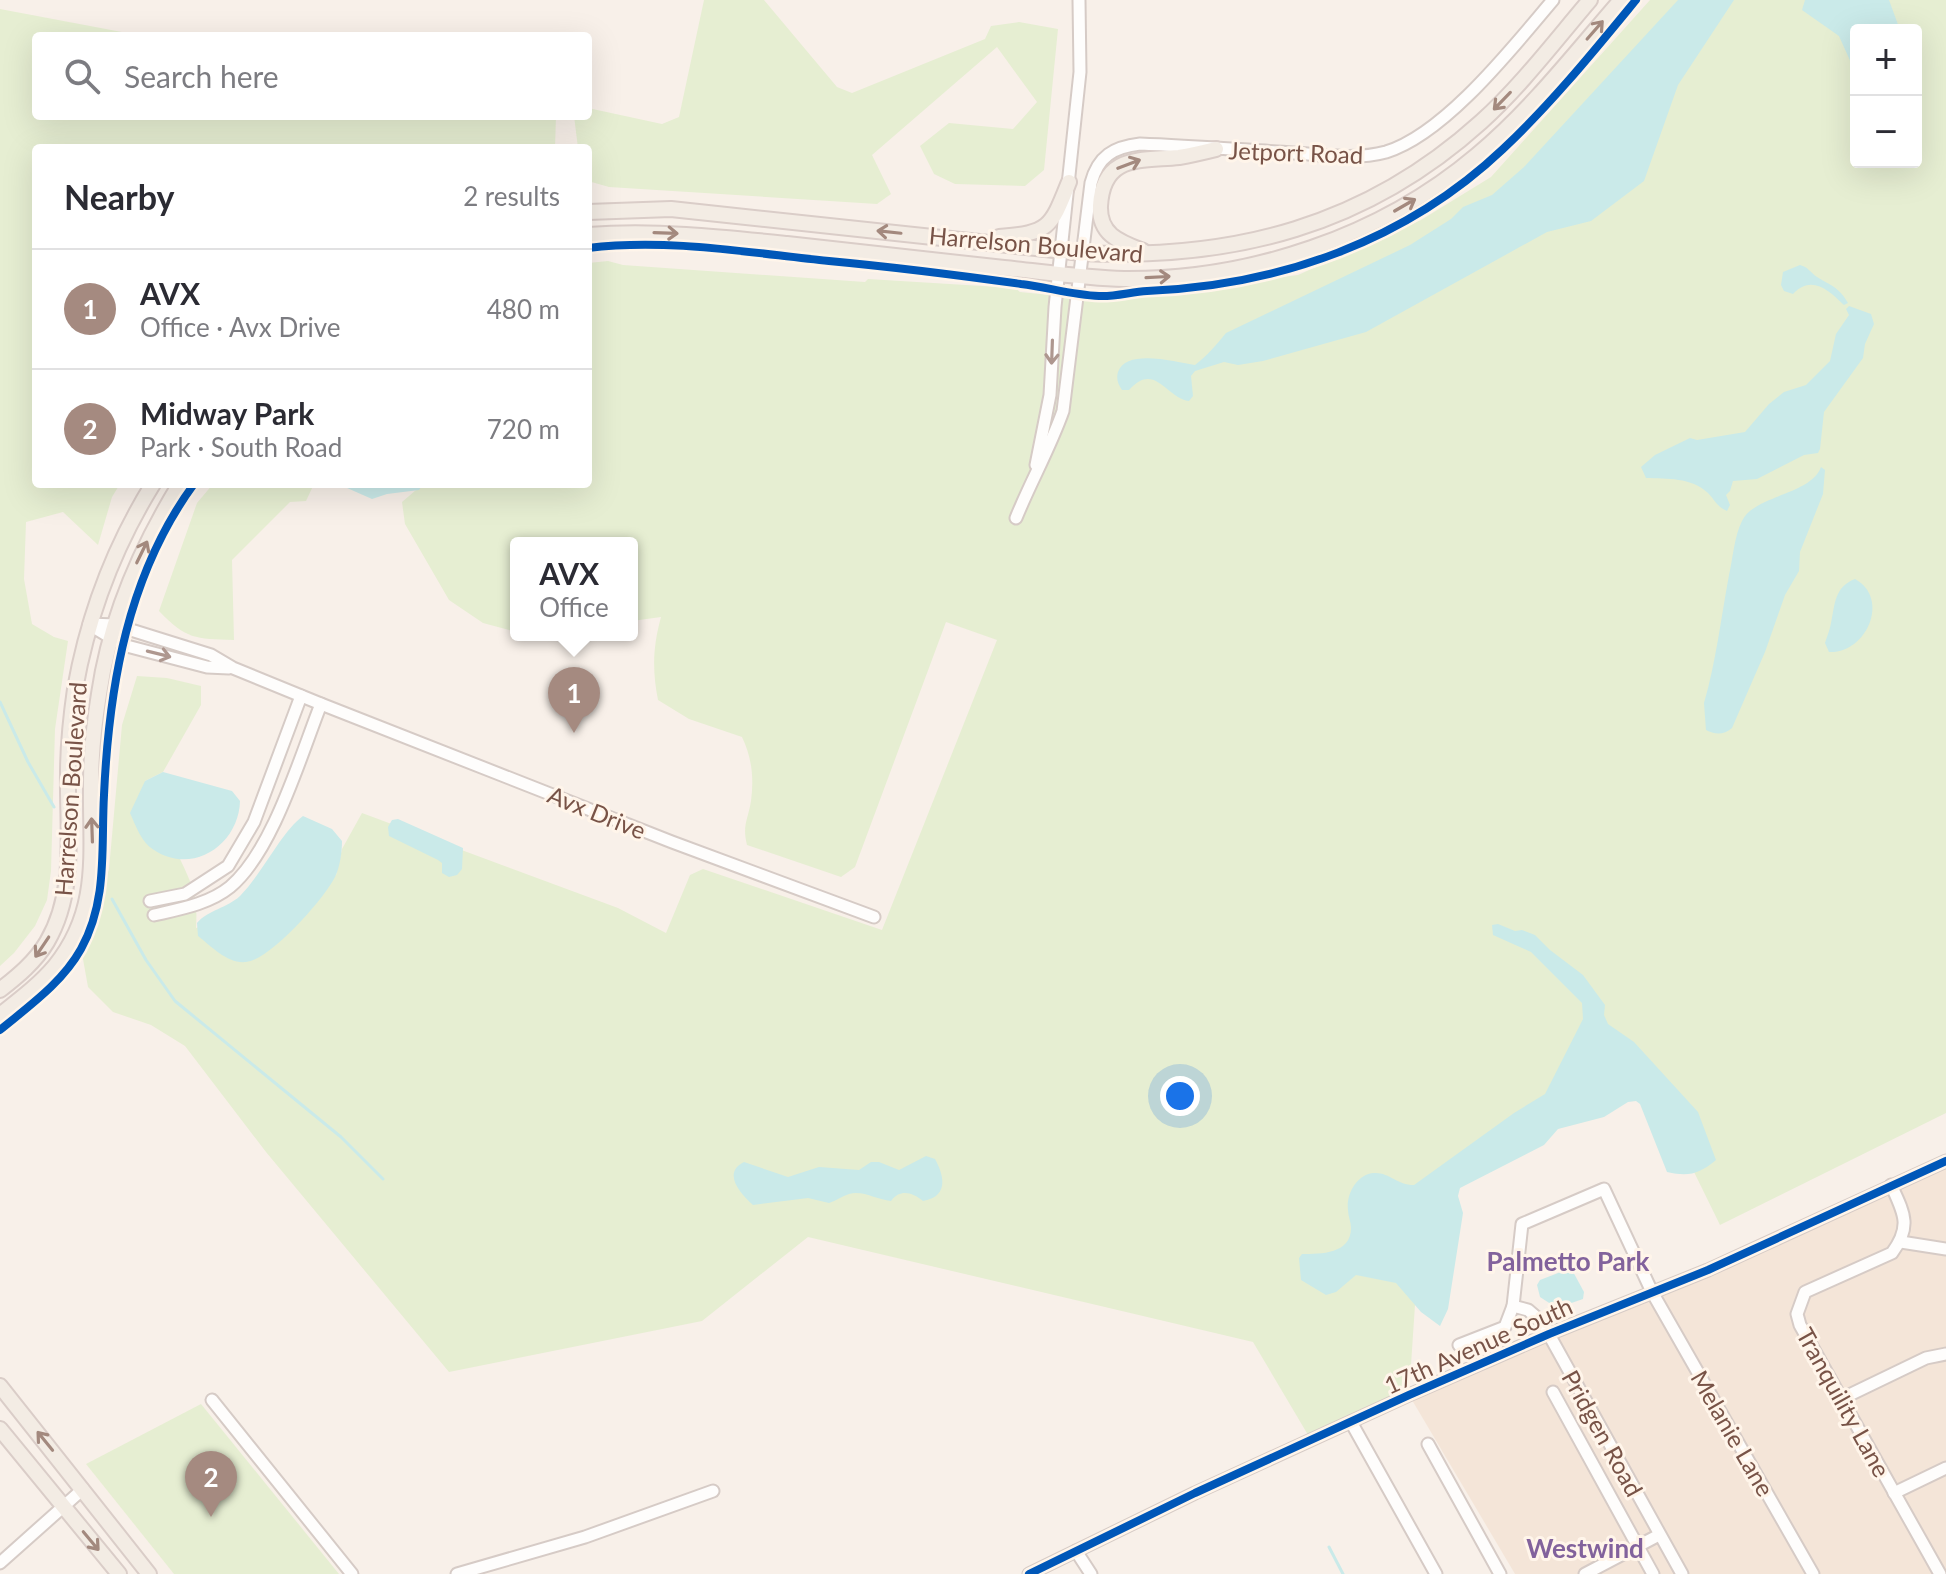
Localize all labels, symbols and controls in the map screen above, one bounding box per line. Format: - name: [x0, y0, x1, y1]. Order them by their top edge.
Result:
- one-way arrow: [1586, 20, 1604, 40]
- map controls: [1850, 24, 1922, 168]
- button: +: [1850, 24, 1922, 96]
- search box: [32, 32, 592, 120]
- icon: search: [60, 54, 104, 98]
- text: Search here: [124, 58, 279, 94]
- one-way arrow: [1493, 91, 1512, 110]
- button: −: [1850, 96, 1922, 168]
- street label: Jetport Road: [1228, 135, 1364, 169]
- one-way arrow: [1116, 156, 1140, 170]
- text: Nearby: [64, 176, 175, 217]
- text: 2 results: [463, 180, 560, 212]
- one-way arrow: [1393, 197, 1416, 213]
- street label: Harrelson Boulevard: [928, 220, 1144, 268]
- one-way arrow: [876, 224, 903, 239]
- one-way arrow: [652, 226, 679, 241]
- one-way arrow: [1144, 269, 1171, 284]
- text: AVX: [140, 275, 200, 311]
- text: 1: [82, 293, 98, 325]
- text: 480 m: [487, 293, 560, 325]
- text: Office · Avx Drive: [140, 311, 340, 343]
- one-way arrow: [1045, 338, 1060, 365]
- text: Midway Park: [140, 395, 314, 431]
- text: 2: [82, 413, 98, 445]
- text: 720 m: [487, 413, 560, 445]
- text: Park · South Road: [140, 431, 342, 463]
- popup: [510, 537, 638, 641]
- one-way arrow: [135, 541, 150, 565]
- text: AVX: [539, 555, 599, 591]
- text: Office: [539, 591, 609, 623]
- one-way arrow: [145, 647, 171, 662]
- pin: 1: [548, 667, 600, 733]
- street label: Harrelson Boulevard: [48, 681, 92, 897]
- street label: Avx Drive: [544, 779, 650, 845]
- one-way arrow: [84, 817, 99, 844]
- one-way arrow: [34, 935, 50, 958]
- your location: [1160, 1076, 1200, 1116]
- district label: Palmetto Park: [1487, 1245, 1649, 1277]
- street label: 17th Avenue South: [1380, 1291, 1576, 1399]
- street label: Tranquility Lane: [1791, 1322, 1897, 1482]
- street label: Pridgen Road: [1556, 1365, 1650, 1501]
- street label: Melanie Lane: [1685, 1365, 1781, 1501]
- one-way arrow: [36, 1431, 54, 1452]
- pin: 2: [185, 1451, 237, 1517]
- one-way arrow: [82, 1530, 100, 1550]
- district label: Westwind: [1526, 1532, 1644, 1564]

